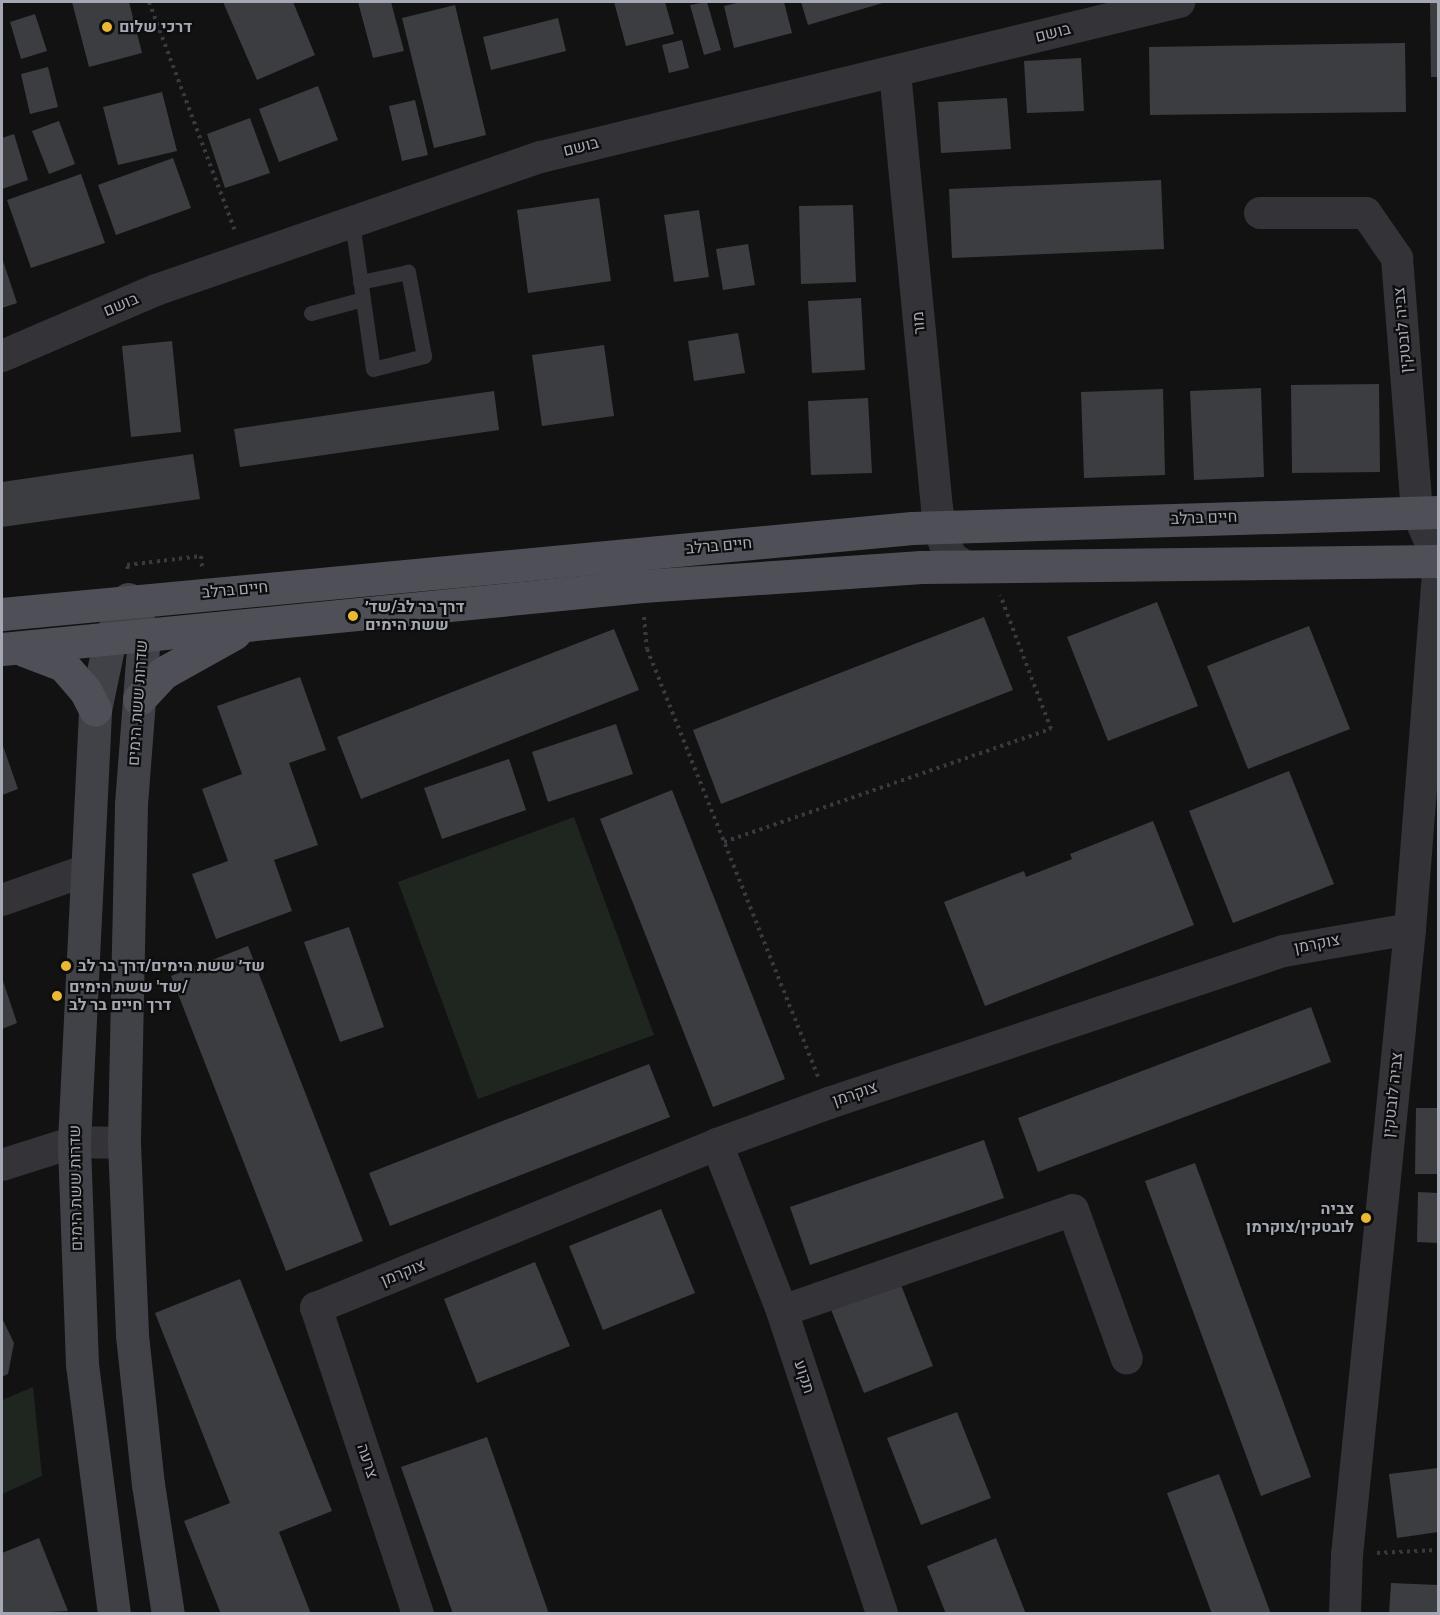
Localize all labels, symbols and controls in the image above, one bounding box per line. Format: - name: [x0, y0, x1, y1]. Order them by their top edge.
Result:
- place label: דרכי שלום: [119, 17, 192, 37]
- street label: בושם: [1033, 19, 1073, 47]
- marker: דרכי שלום: [100, 20, 114, 34]
- street label: בושם: [561, 133, 601, 161]
- street label: צביה לובטקין: [1390, 286, 1416, 374]
- street label: בושם: [101, 289, 141, 321]
- street label: מור: [908, 311, 930, 335]
- street label: חיים ברלב: [1170, 507, 1238, 529]
- street label: חיים ברלב: [685, 534, 753, 558]
- street label: חיים ברלב: [201, 578, 269, 602]
- place label: דרך בר לב/שד׳ ששת הימים: [365, 597, 464, 635]
- marker: דרך בר לב/שד׳ ששת הימים: [346, 609, 360, 623]
- street label: שדרות ששת הימים: [124, 639, 152, 767]
- street label: צוקרמן: [1293, 930, 1341, 958]
- place label: שד׳ ששת הימים/דרך בר לב: [78, 956, 265, 976]
- marker: שד׳ ששת הימים/דרך בר לב: [59, 959, 73, 973]
- place label: שד' ששת הימים/ דרך חיים בר לב: [69, 977, 188, 1015]
- marker: שד' ששת הימים/ דרך חיים בר לב: [50, 989, 64, 1003]
- street label: צביה לובטקין: [1379, 1051, 1407, 1139]
- street label: צוקרמן: [830, 1077, 880, 1111]
- street label: שדרות ששת הימים: [65, 1125, 87, 1251]
- place label: צביה לובטקין/צוקרמן: [1246, 1199, 1354, 1237]
- marker: צביה לובטקין/צוקרמן: [1359, 1211, 1373, 1225]
- street label: צוקרמן: [378, 1255, 428, 1291]
- street label: תקוע: [790, 1358, 818, 1396]
- street label: צרעה: [352, 1441, 382, 1481]

